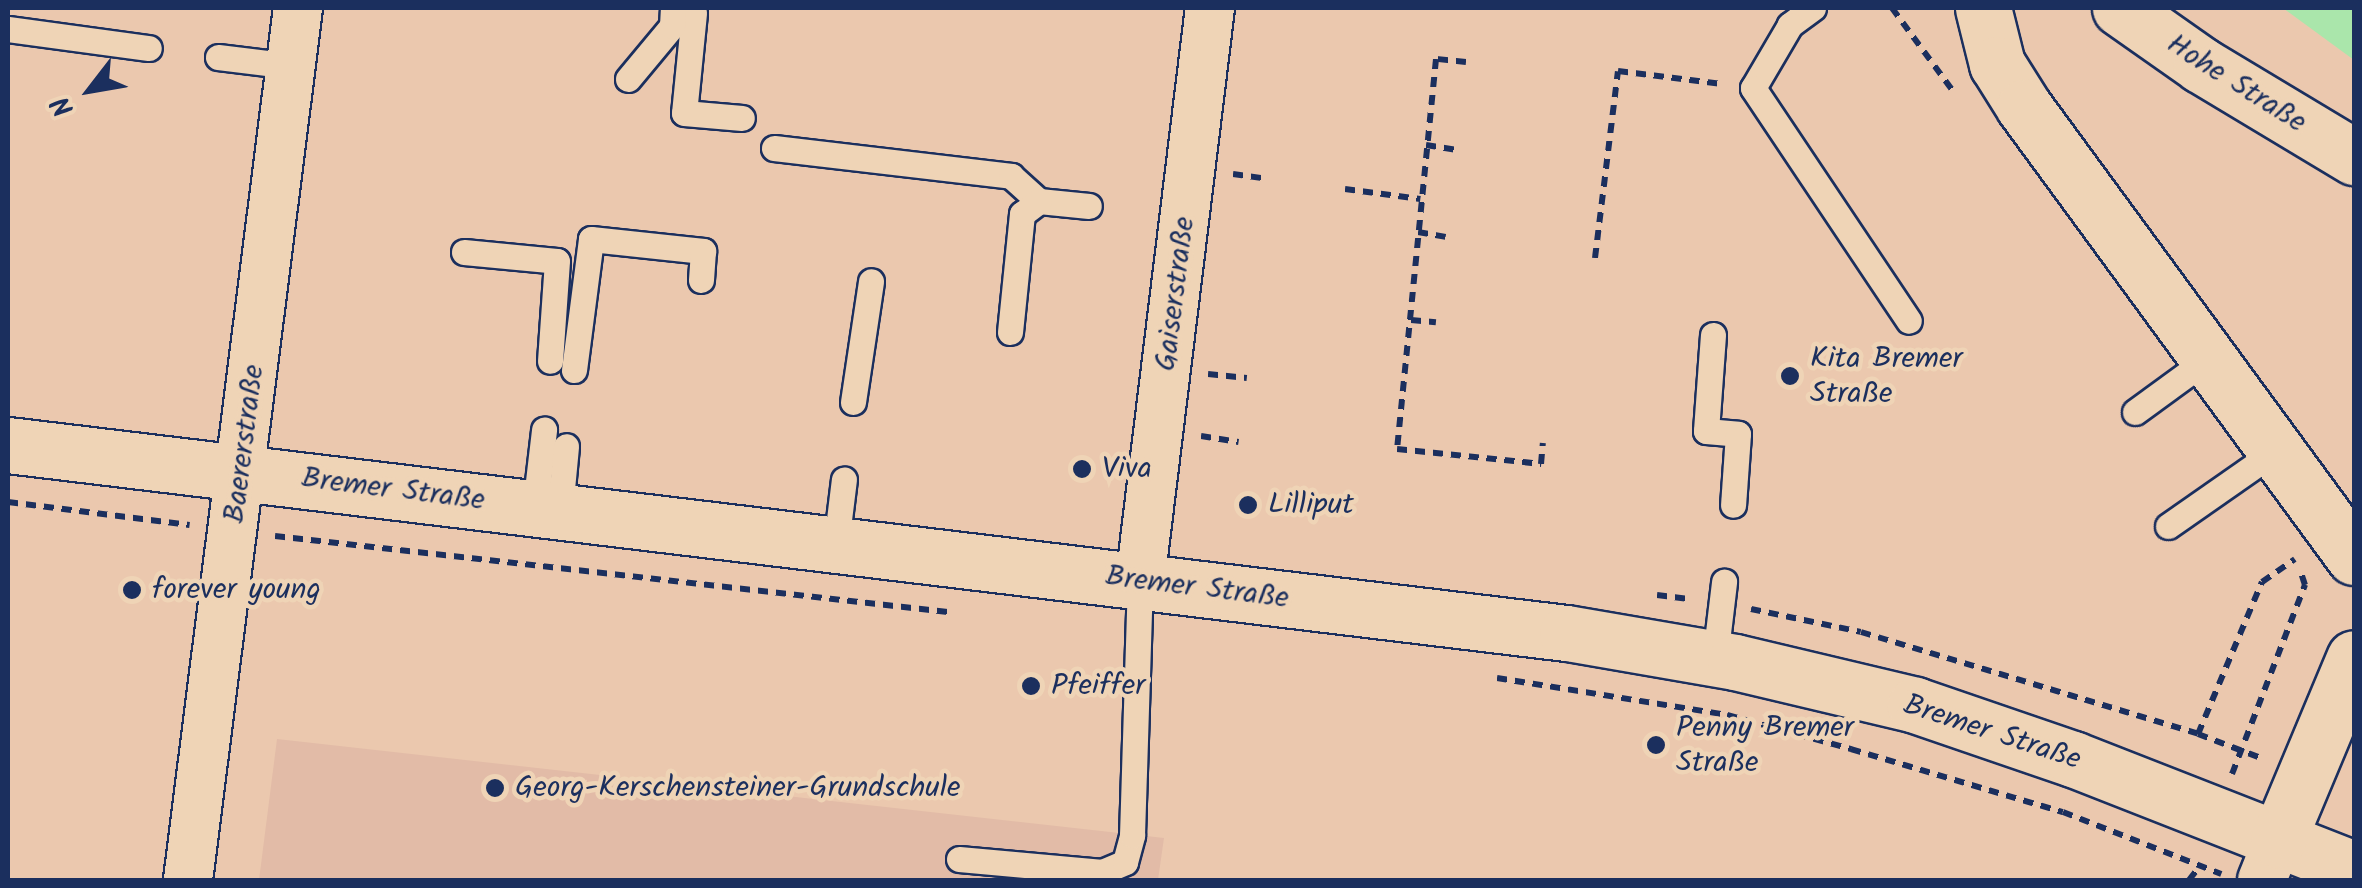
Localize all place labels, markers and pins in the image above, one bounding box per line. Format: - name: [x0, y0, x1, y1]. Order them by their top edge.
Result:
- place label: Kita Bremer Straße: [1810, 341, 1962, 412]
- marker: Kita Bremer Straße: [1779, 365, 1801, 387]
- place label: Viva: [1102, 451, 1152, 487]
- marker: Viva: [1071, 458, 1093, 480]
- place label: Lilliput: [1268, 487, 1354, 523]
- marker: Lilliput: [1237, 494, 1259, 516]
- place label: forever young: [152, 572, 321, 608]
- marker: forever young: [121, 579, 143, 601]
- place label: Pfeiffer: [1051, 668, 1145, 704]
- marker: Pfeiffer: [1020, 675, 1042, 697]
- place label: Penny Bremer Straße: [1676, 710, 1854, 780]
- marker: Penny Bremer Straße: [1645, 734, 1667, 756]
- place label: Georg-Kerschensteiner-Grundschule: [515, 770, 961, 806]
- marker: Georg-Kerschensteiner-Grundschule: [484, 777, 506, 799]

